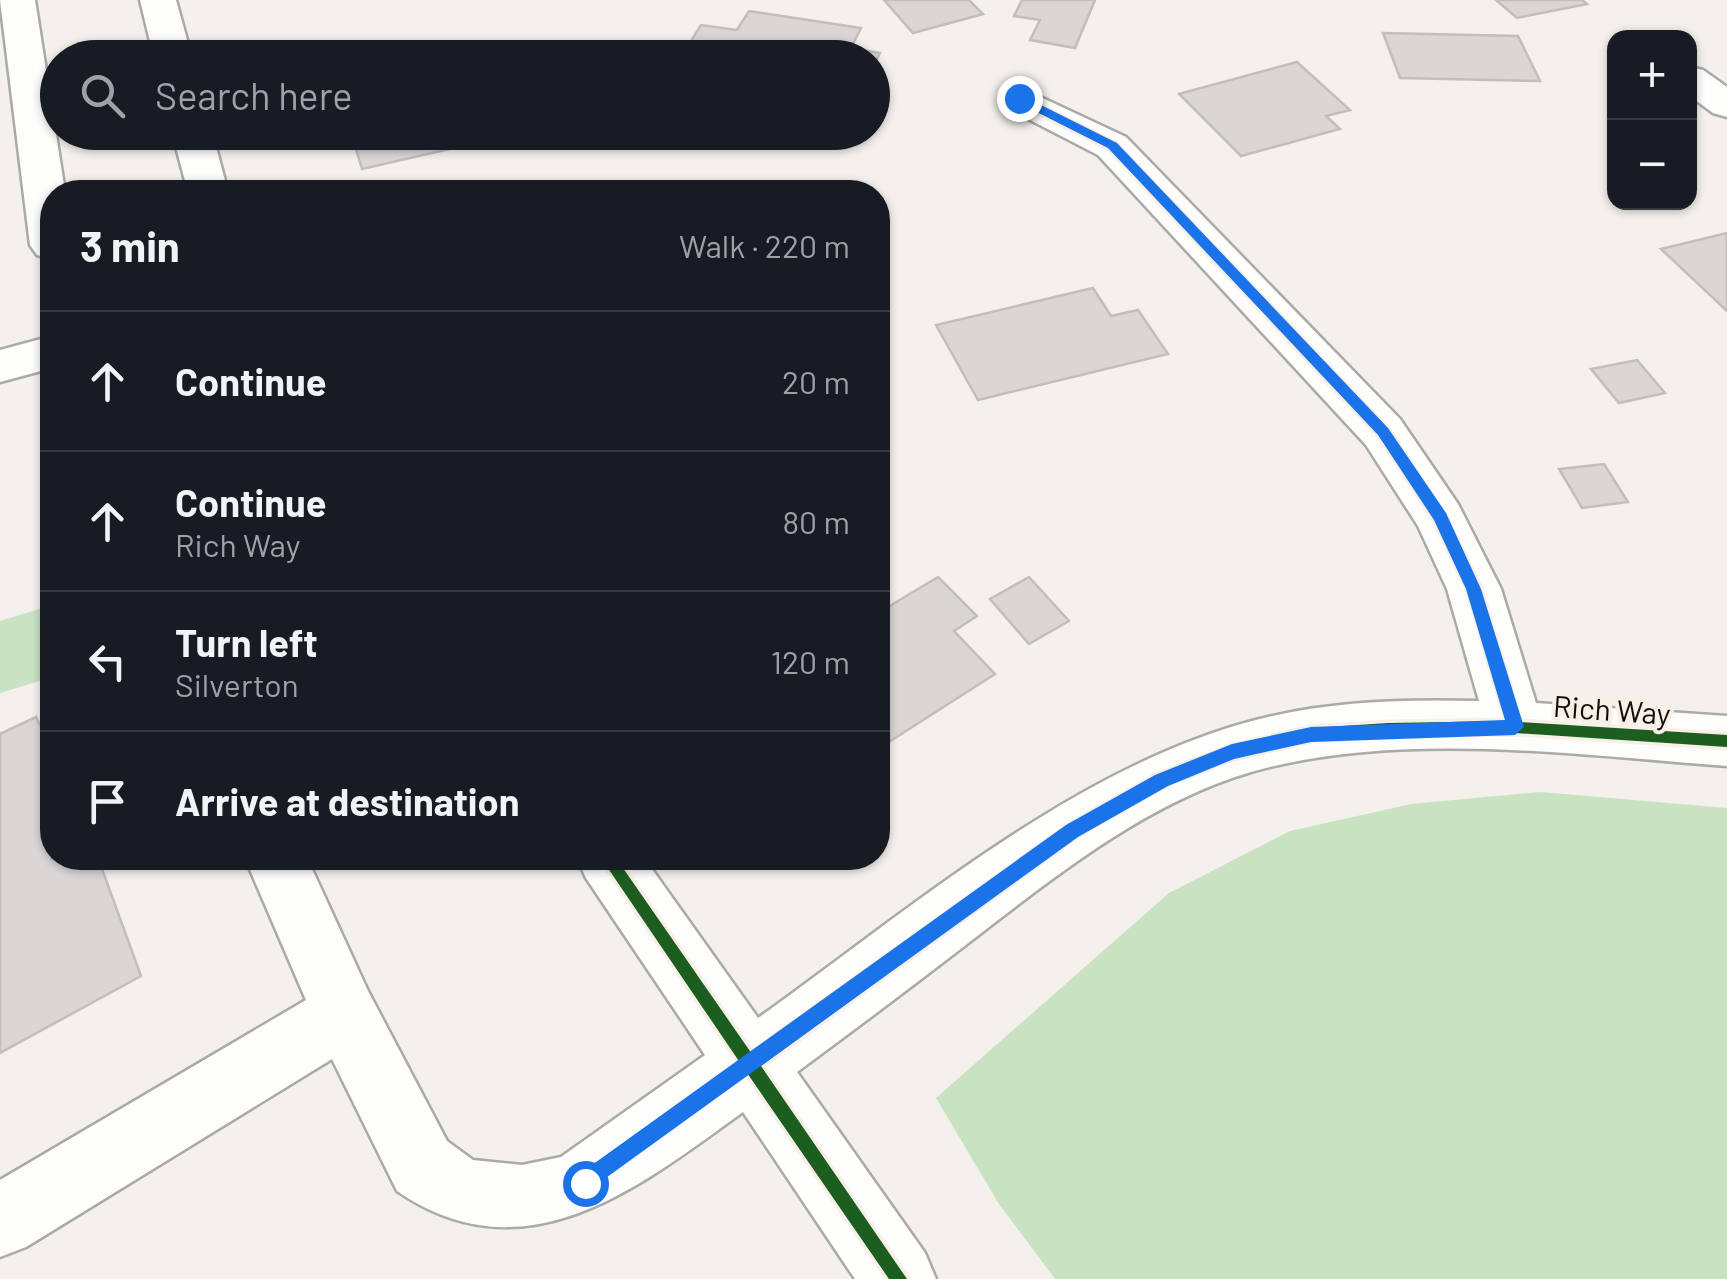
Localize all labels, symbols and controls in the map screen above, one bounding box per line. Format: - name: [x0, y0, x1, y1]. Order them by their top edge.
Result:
- map controls: [1607, 30, 1697, 210]
- button: +: [1607, 30, 1697, 120]
- search box: [40, 40, 890, 150]
- icon: search: [75, 68, 130, 123]
- text: Search here: [155, 72, 353, 118]
- route end: [997, 76, 1043, 122]
- button: −: [1607, 120, 1697, 210]
- text: 3 min: [80, 220, 180, 270]
- text: Walk · 220 m: [679, 226, 850, 264]
- icon: ahead: [80, 354, 135, 409]
- text: Continue: [175, 358, 326, 404]
- text: 20 m: [782, 362, 850, 400]
- text: Continue: [175, 479, 326, 525]
- icon: ahead: [80, 494, 135, 549]
- text: 80 m: [782, 502, 850, 540]
- text: Rich Way: [175, 525, 301, 563]
- text: Turn left: [175, 619, 318, 665]
- icon: left: [80, 634, 135, 689]
- text: 120 m: [771, 642, 850, 680]
- text: Silverton: [175, 665, 299, 703]
- street label: Rich Way: [1552, 687, 1672, 731]
- icon: arrive: [80, 774, 135, 829]
- text: Arrive at destination: [175, 778, 520, 824]
- route start: [563, 1161, 609, 1207]

